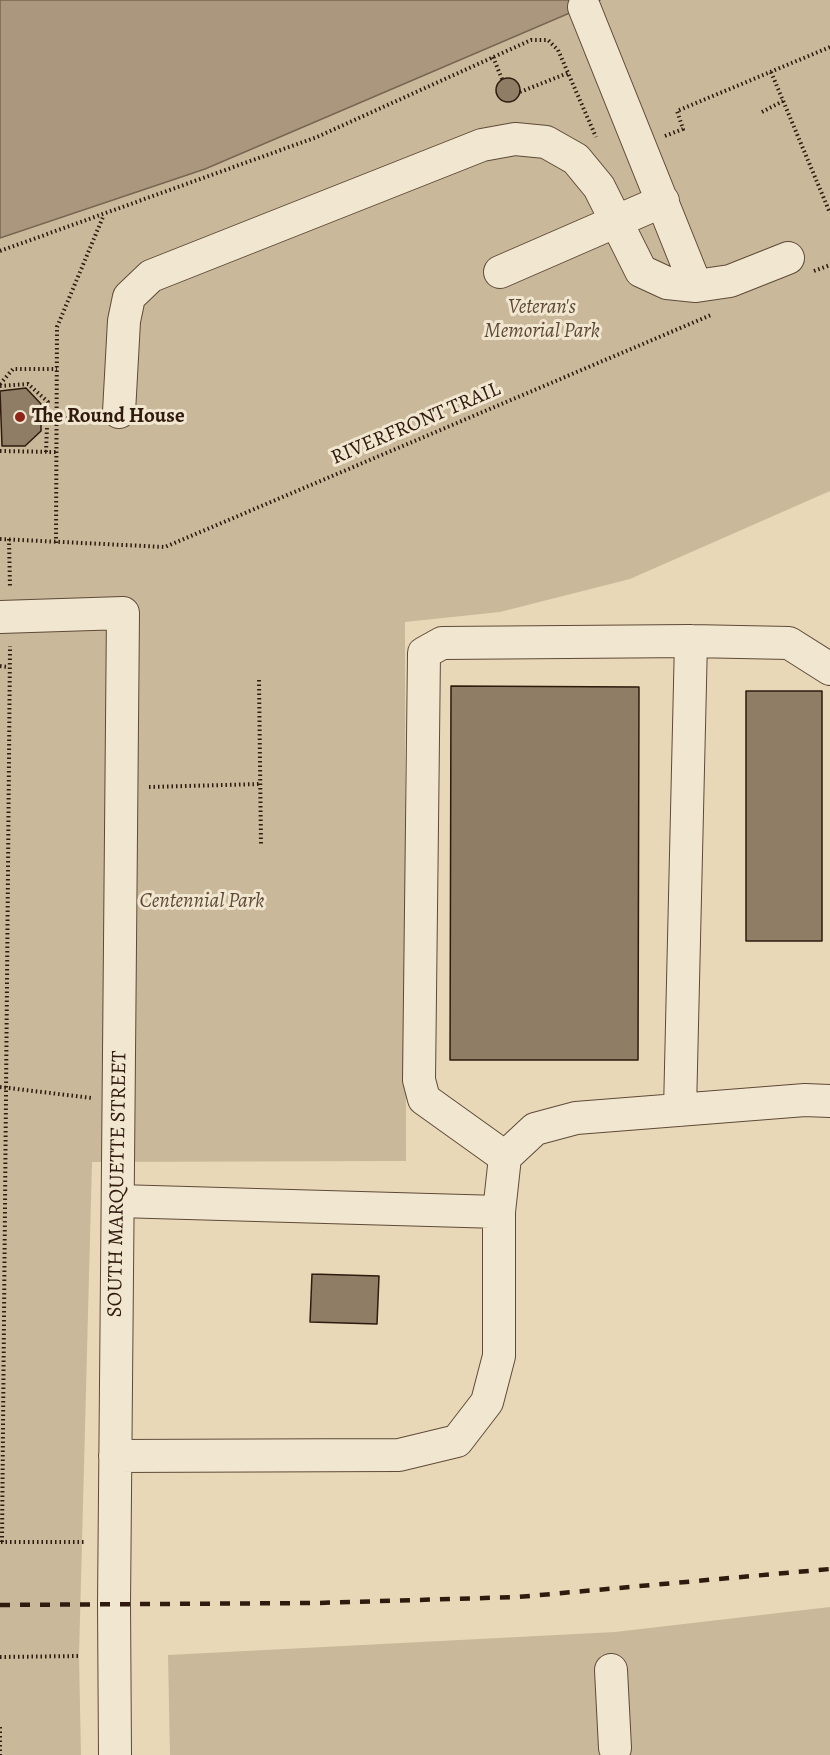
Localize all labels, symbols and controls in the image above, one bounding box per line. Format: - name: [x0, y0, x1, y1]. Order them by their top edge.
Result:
- park label: Veteran's Memorial Park: [484, 295, 600, 345]
- street label: RIVERFRONT TRAIL: [328, 377, 504, 471]
- place label: The Round House: [32, 404, 185, 430]
- marker: The Round House: [13, 410, 27, 424]
- park label: Centennial Park: [140, 889, 264, 915]
- street label: SOUTH MARQUETTE STREET: [103, 1050, 133, 1318]

